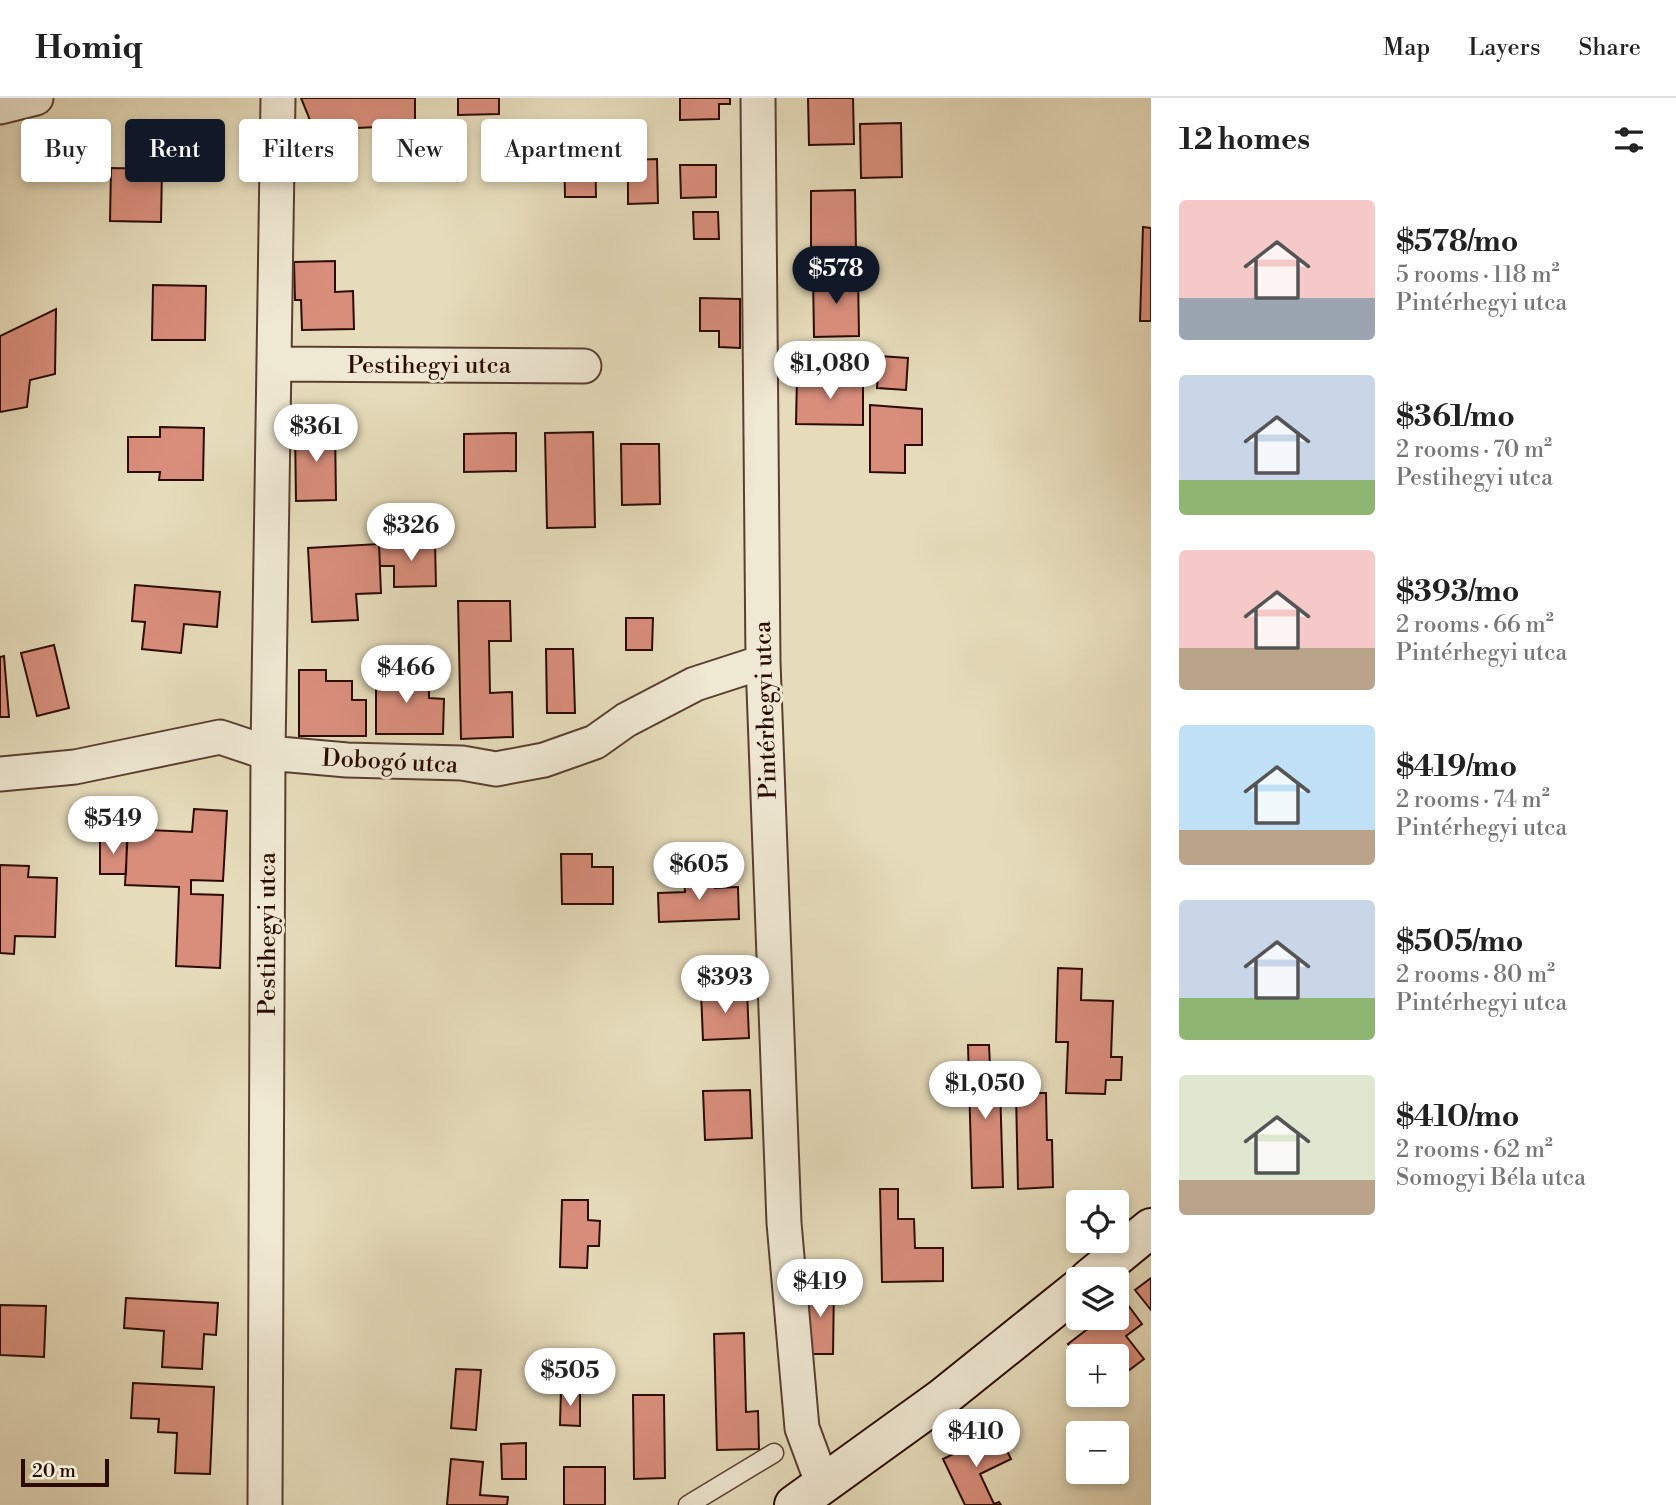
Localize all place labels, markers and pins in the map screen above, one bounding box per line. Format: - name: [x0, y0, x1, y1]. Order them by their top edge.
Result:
- pin: $578: [795, 246, 877, 306]
- pin: $1,080: [773, 342, 887, 401]
- pin: $361: [275, 404, 357, 464]
- pin: $326: [370, 504, 452, 563]
- pin: $466: [365, 646, 447, 705]
- pin: $549: [72, 796, 154, 856]
- pin: $605: [658, 842, 740, 902]
- pin: $393: [684, 956, 766, 1015]
- pin: $1,050: [928, 1062, 1042, 1121]
- pin: $419: [779, 1260, 861, 1319]
- pin: $505: [529, 1348, 611, 1408]
- pin: $410: [935, 1410, 1017, 1469]

